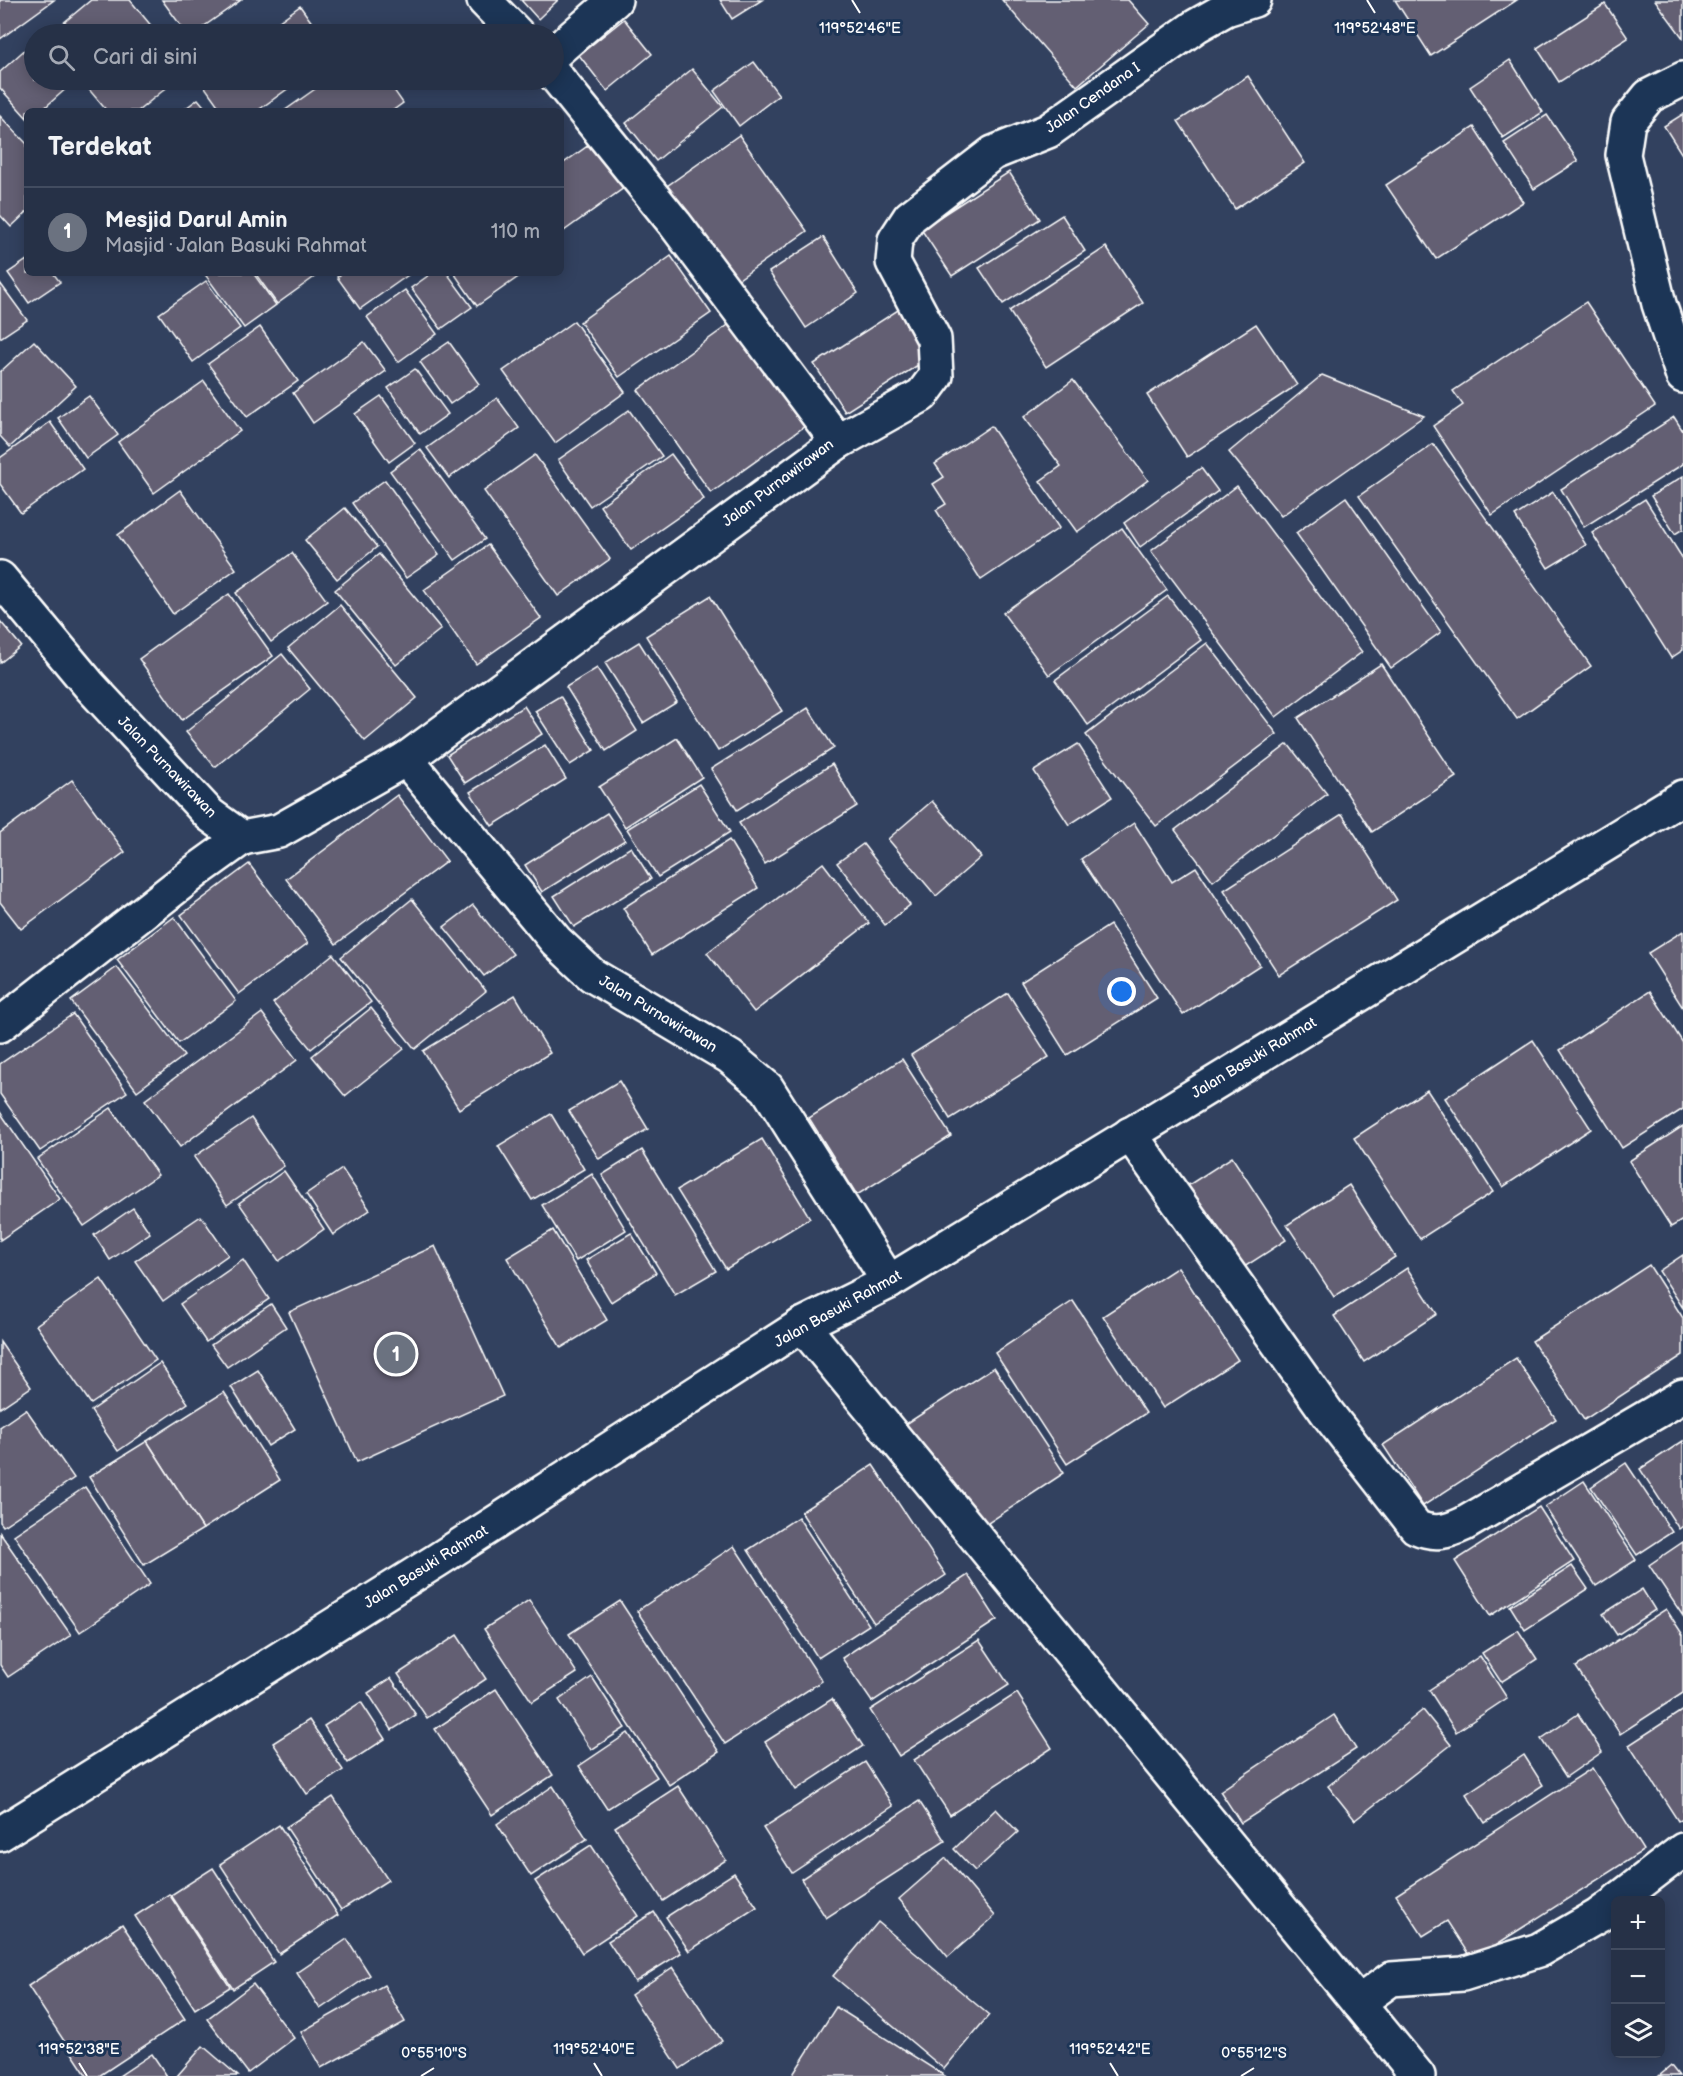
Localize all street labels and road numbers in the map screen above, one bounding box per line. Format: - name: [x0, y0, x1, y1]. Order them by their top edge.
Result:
- street label: Jalan Cendana I: [1042, 58, 1144, 138]
- street label: Jalan Purnawirawan: [719, 435, 837, 531]
- street label: Jalan Purnawirawan: [113, 712, 221, 822]
- street label: Jalan Purnawirawan: [595, 971, 721, 1057]
- street label: Jalan Basuki Rahmat: [1188, 1013, 1320, 1103]
- street label: Jalan Basuki Rahmat: [771, 1266, 905, 1352]
- street label: Jalan Basuki Rahmat: [360, 1521, 492, 1613]

